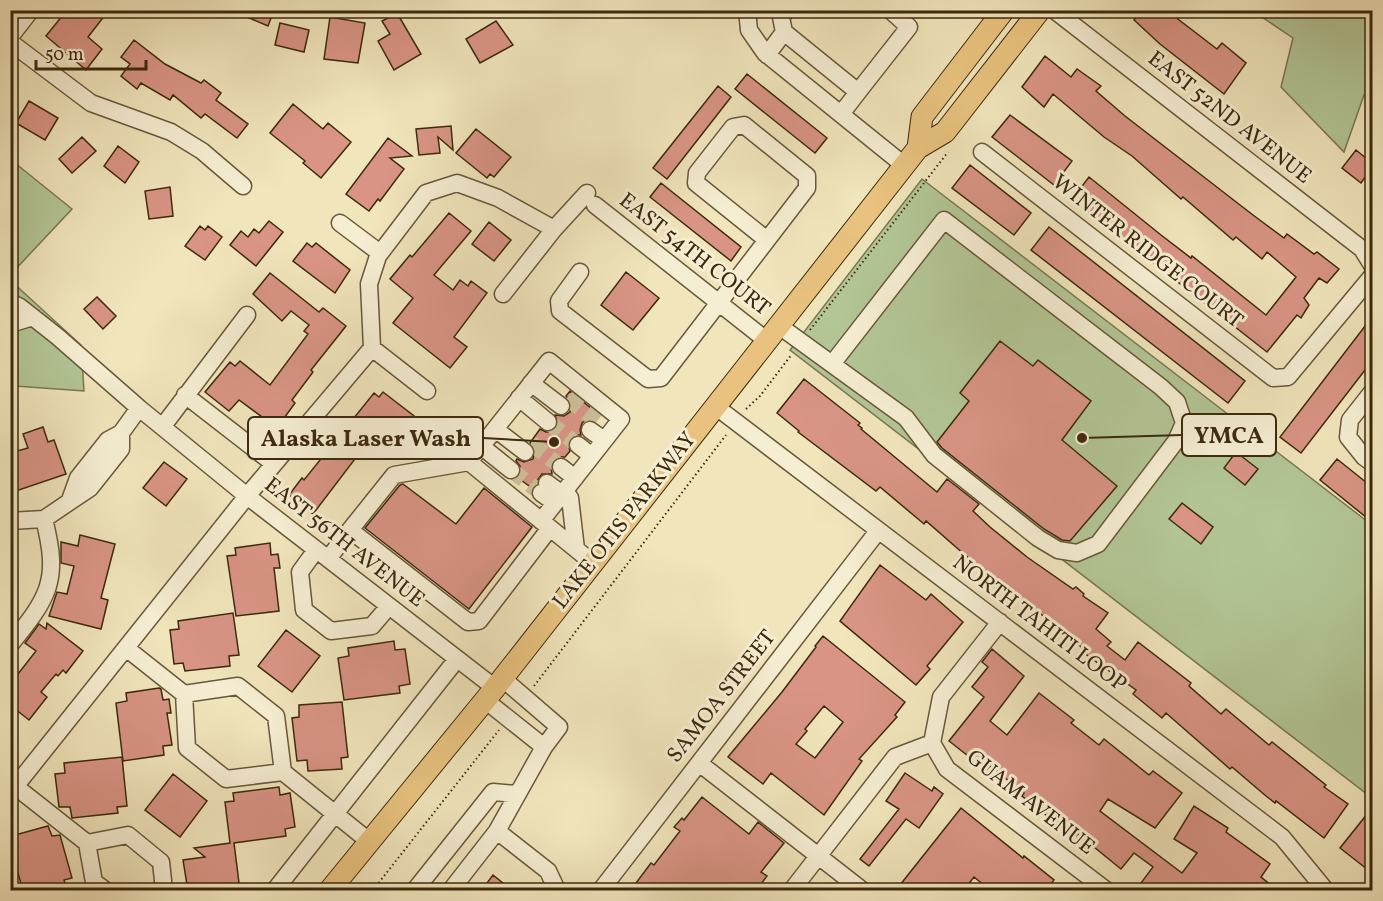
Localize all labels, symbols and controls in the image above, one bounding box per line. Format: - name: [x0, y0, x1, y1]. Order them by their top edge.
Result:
- scale bar: [36, 33, 146, 71]
- text: 50 m: [45, 43, 84, 68]
- street label: EAST 52ND AVENUE: [1140, 44, 1318, 192]
- street label: WINTER RIDGE COURT: [1045, 167, 1249, 337]
- street label: EAST 54TH COURT: [612, 186, 776, 324]
- callout: YMCA: [1182, 414, 1276, 456]
- callout: Alaska Laser Wash: [248, 417, 483, 459]
- text: YMCA: [1194, 420, 1264, 454]
- text: Alaska Laser Wash: [261, 423, 471, 457]
- street label: LAKE OTIS PARKWAY: [546, 426, 704, 616]
- street label: EAST 56TH AVENUE: [257, 470, 431, 616]
- street label: NORTH TAHITI LOOP: [945, 548, 1133, 700]
- street label: SAMOA STREET: [660, 624, 784, 770]
- street label: GUAM AVENUE: [959, 743, 1101, 863]

